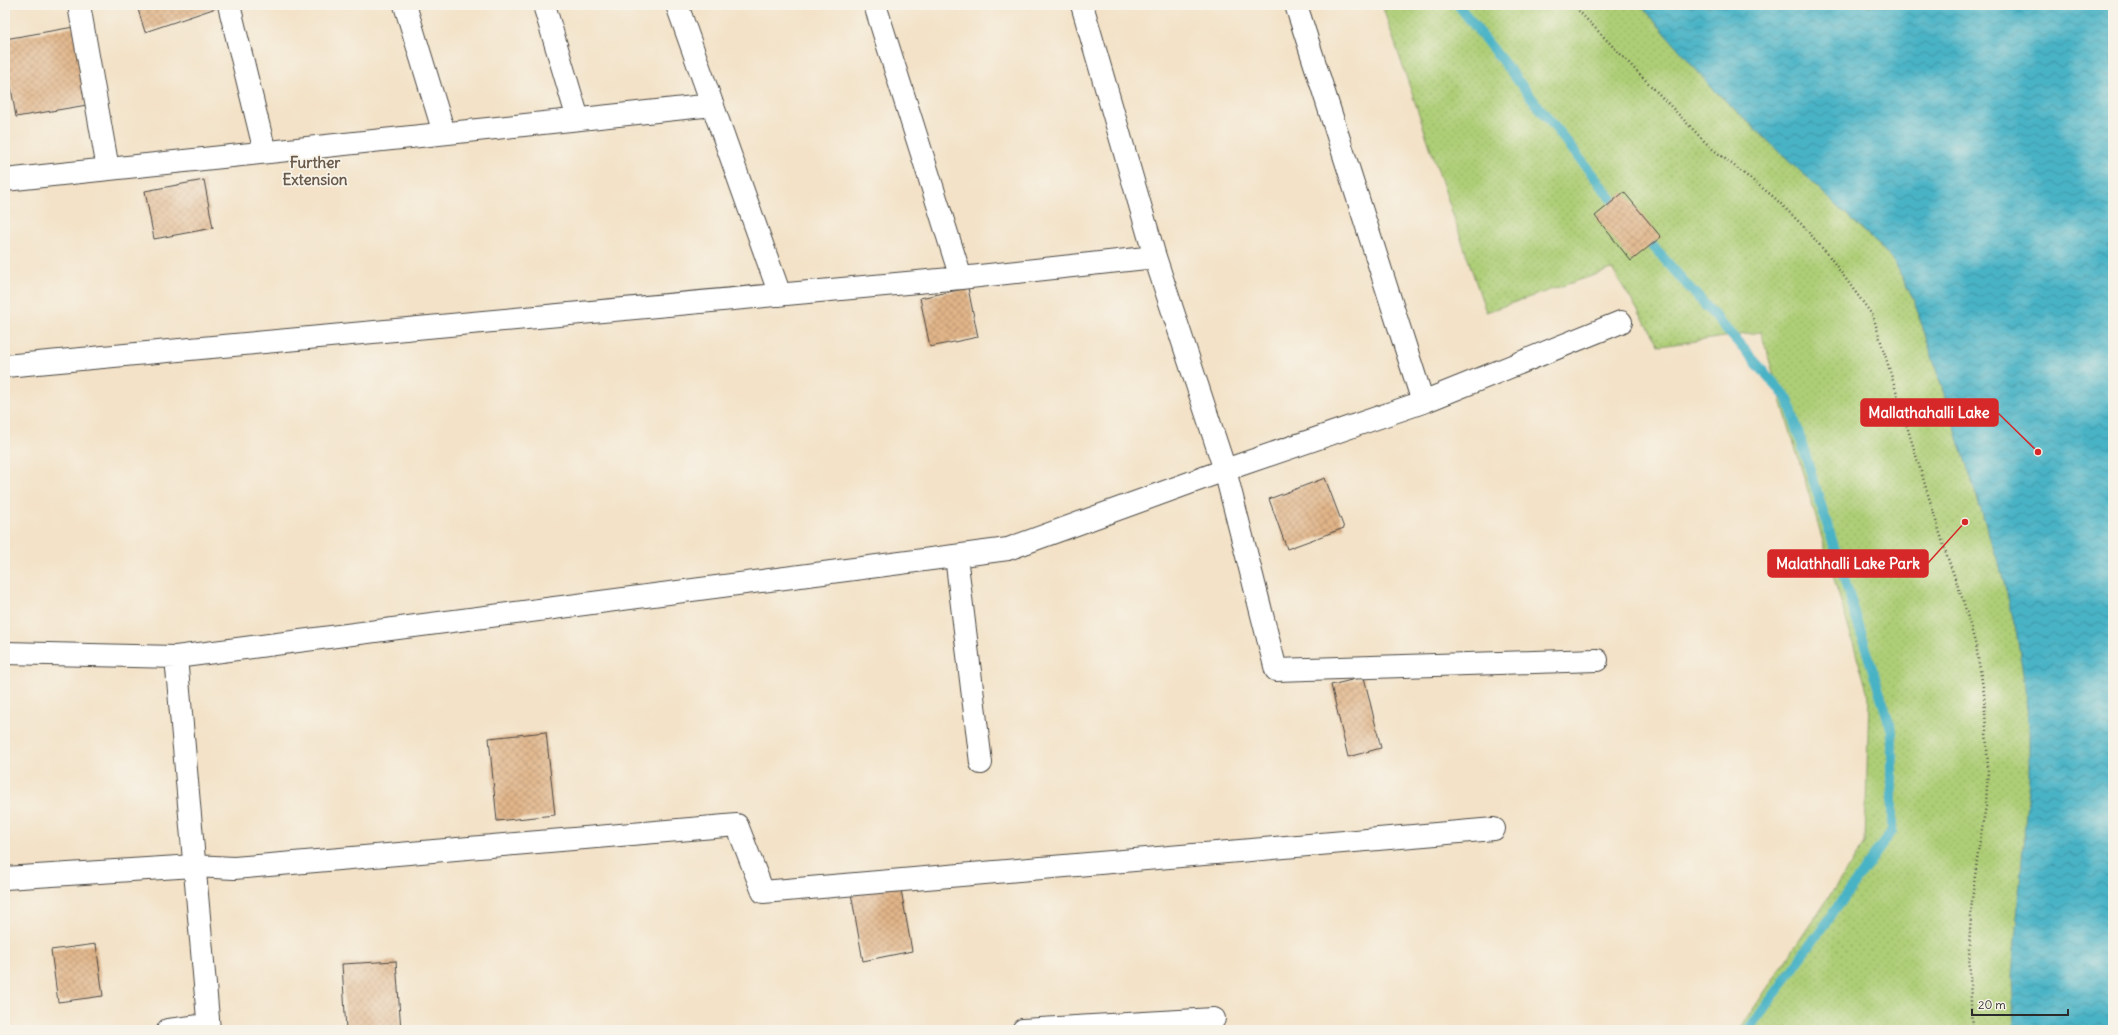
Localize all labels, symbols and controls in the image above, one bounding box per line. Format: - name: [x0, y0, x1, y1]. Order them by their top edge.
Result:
- district label: Further Extension: [282, 153, 348, 189]
- callout: Mallathahalli Lake: [1861, 399, 1998, 426]
- text: Mallathahalli Lake: [1868, 403, 1990, 422]
- callout: Malathhalli Lake Park: [1768, 550, 1928, 577]
- text: Malathhalli Lake Park: [1776, 554, 1920, 573]
- scale bar: [1972, 991, 2068, 1017]
- text: 20 m: [1978, 997, 2006, 1012]

